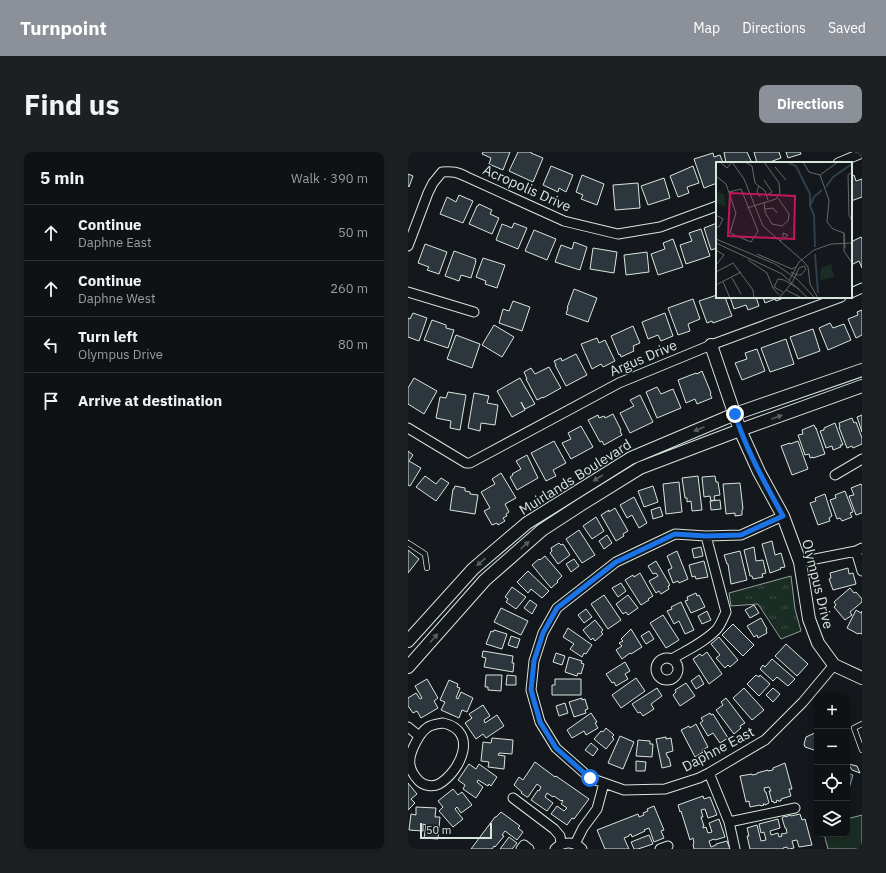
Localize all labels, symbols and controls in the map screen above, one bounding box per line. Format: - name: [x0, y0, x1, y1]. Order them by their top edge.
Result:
- text: Turnpoint: [20, 16, 107, 40]
- text: Map: [693, 19, 720, 37]
- text: Directions: [742, 19, 806, 37]
- text: Saved: [828, 19, 866, 37]
- button: Directions: [759, 85, 862, 123]
- text: Find us: [24, 86, 120, 123]
- street label: Acropolis Drive: [480, 160, 574, 216]
- inset map: [716, 162, 852, 298]
- text: 5 min: [40, 167, 84, 189]
- text: Walk · 390 m: [291, 170, 368, 187]
- text: Continue: [78, 215, 142, 234]
- icon: ahead: [40, 222, 62, 244]
- text: 50 m: [338, 224, 368, 241]
- text: Daphne East: [78, 234, 152, 251]
- text: Continue: [78, 271, 142, 290]
- icon: ahead: [40, 278, 62, 300]
- text: 260 m: [330, 280, 368, 297]
- text: Daphne West: [78, 290, 156, 307]
- text: Turn left: [78, 327, 138, 346]
- icon: left: [40, 334, 62, 356]
- text: 80 m: [338, 336, 368, 353]
- street label: Argus Drive: [606, 336, 680, 380]
- text: Olympus Drive: [78, 346, 163, 363]
- icon: arrive: [40, 390, 62, 412]
- text: Arrive at destination: [78, 391, 222, 410]
- route end: [726, 405, 744, 423]
- one-way arrow: [771, 413, 783, 419]
- one-way arrow: [692, 427, 704, 433]
- street label: Muirlands Boulevard: [515, 435, 635, 519]
- one-way arrow: [592, 475, 604, 482]
- street label: Olympus Drive: [798, 537, 838, 631]
- one-way arrow: [520, 540, 530, 550]
- one-way arrow: [476, 558, 486, 567]
- one-way arrow: [429, 633, 438, 642]
- map controls: [814, 693, 850, 837]
- button: +: [814, 693, 850, 729]
- street label: Daphne East: [679, 722, 757, 776]
- button: −: [814, 729, 850, 765]
- button: locate: [814, 765, 850, 801]
- route start: [581, 769, 599, 787]
- button: layers: [814, 801, 850, 837]
- scale bar: [420, 821, 492, 840]
- text: 50 m: [426, 823, 451, 837]

